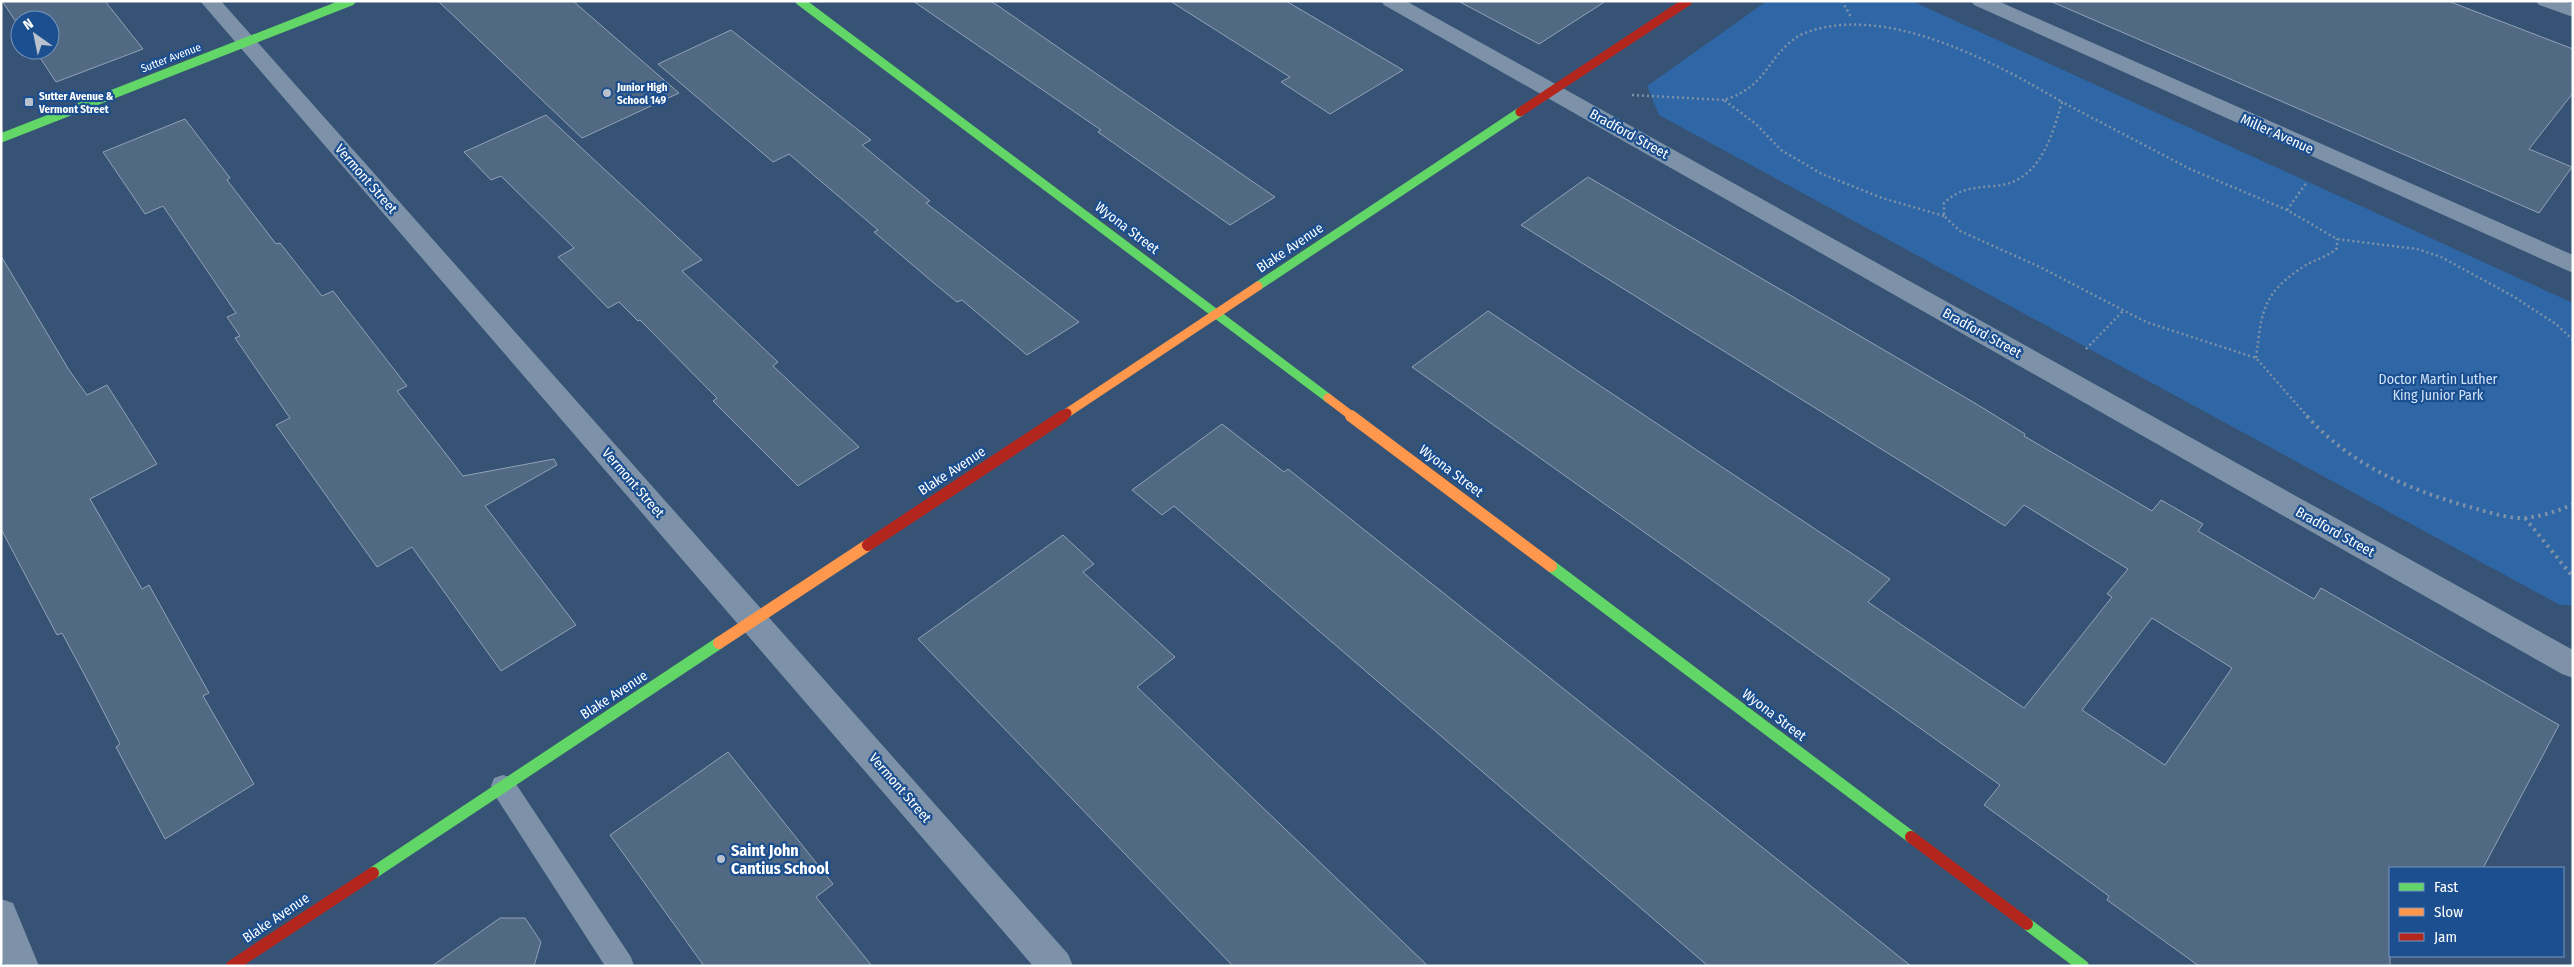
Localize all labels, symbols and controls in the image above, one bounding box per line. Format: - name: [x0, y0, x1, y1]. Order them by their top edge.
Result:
- north arrow: [10, 10, 60, 60]
- text: N: [20, 15, 36, 34]
- street label: Sutter Avenue: [139, 41, 203, 75]
- place label: Junior High School 149: [616, 81, 668, 107]
- marker: Junior High School 149: [601, 87, 613, 99]
- place label: Sutter Avenue & Vermont Street: [38, 90, 114, 116]
- marker: Sutter Avenue & Vermont Street: [23, 96, 35, 108]
- street label: Bradford Street: [1587, 105, 1672, 163]
- street label: Miller Avenue: [2238, 110, 2316, 158]
- street label: Vermont Street: [331, 141, 401, 217]
- street label: Wyona Street: [1092, 198, 1163, 258]
- street label: Blake Avenue: [1253, 219, 1327, 277]
- street label: Bradford Street: [1940, 304, 2025, 362]
- park label: Doctor Martin Luther King Junior Park: [2379, 371, 2498, 404]
- street label: Wyona Street: [1416, 441, 1487, 501]
- street label: Blake Avenue: [915, 443, 989, 499]
- street label: Vermont Street: [598, 445, 668, 521]
- street label: Bradford Street: [2293, 503, 2378, 561]
- street label: Blake Avenue: [577, 667, 651, 723]
- street label: Wyona Street: [1739, 685, 1810, 745]
- street label: Vermont Street: [865, 750, 935, 826]
- place label: Saint John Cantius School: [731, 841, 830, 878]
- marker: Saint John Cantius School: [715, 853, 727, 865]
- legend: [2389, 867, 2564, 957]
- text: Fast: [2434, 878, 2458, 896]
- street label: Blake Avenue: [239, 889, 313, 947]
- text: Slow: [2434, 903, 2463, 921]
- text: Jam: [2434, 928, 2457, 946]

